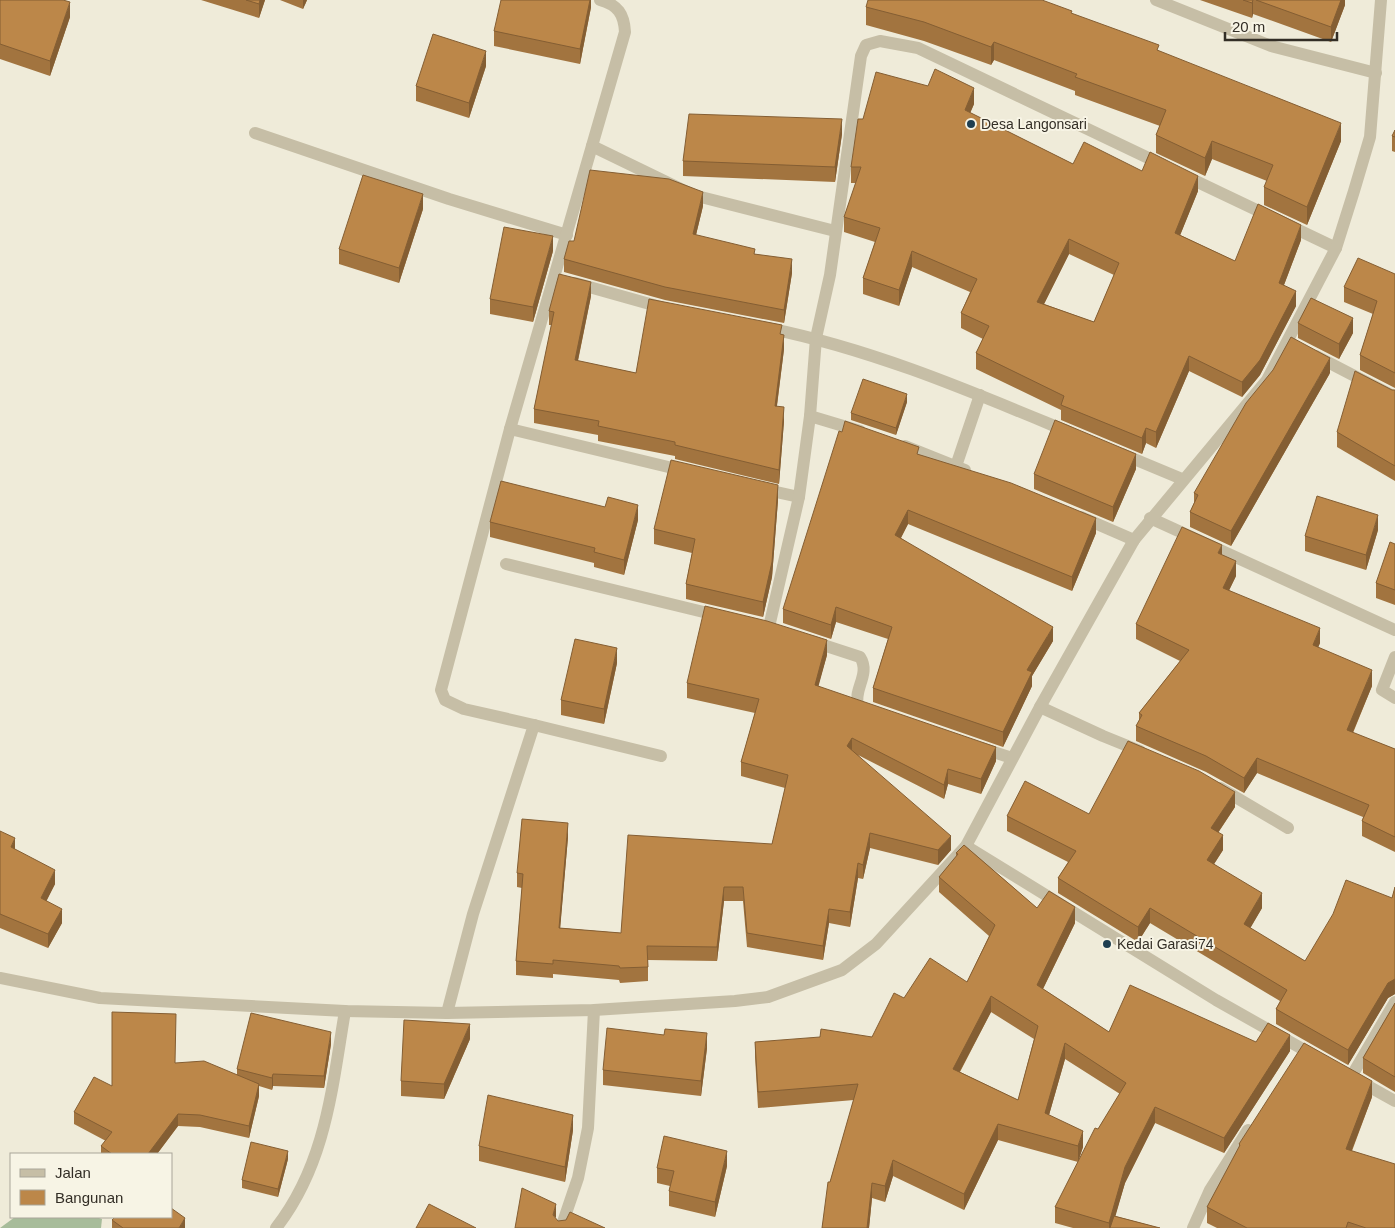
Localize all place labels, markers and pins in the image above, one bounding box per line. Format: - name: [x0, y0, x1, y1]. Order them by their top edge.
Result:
- place label: Desa Langonsari: [981, 116, 1087, 132]
- marker: Desa Langonsari: [965, 118, 977, 130]
- place label: Kedai Garasi74: [1117, 936, 1214, 952]
- marker: Kedai Garasi74: [1101, 938, 1113, 950]

